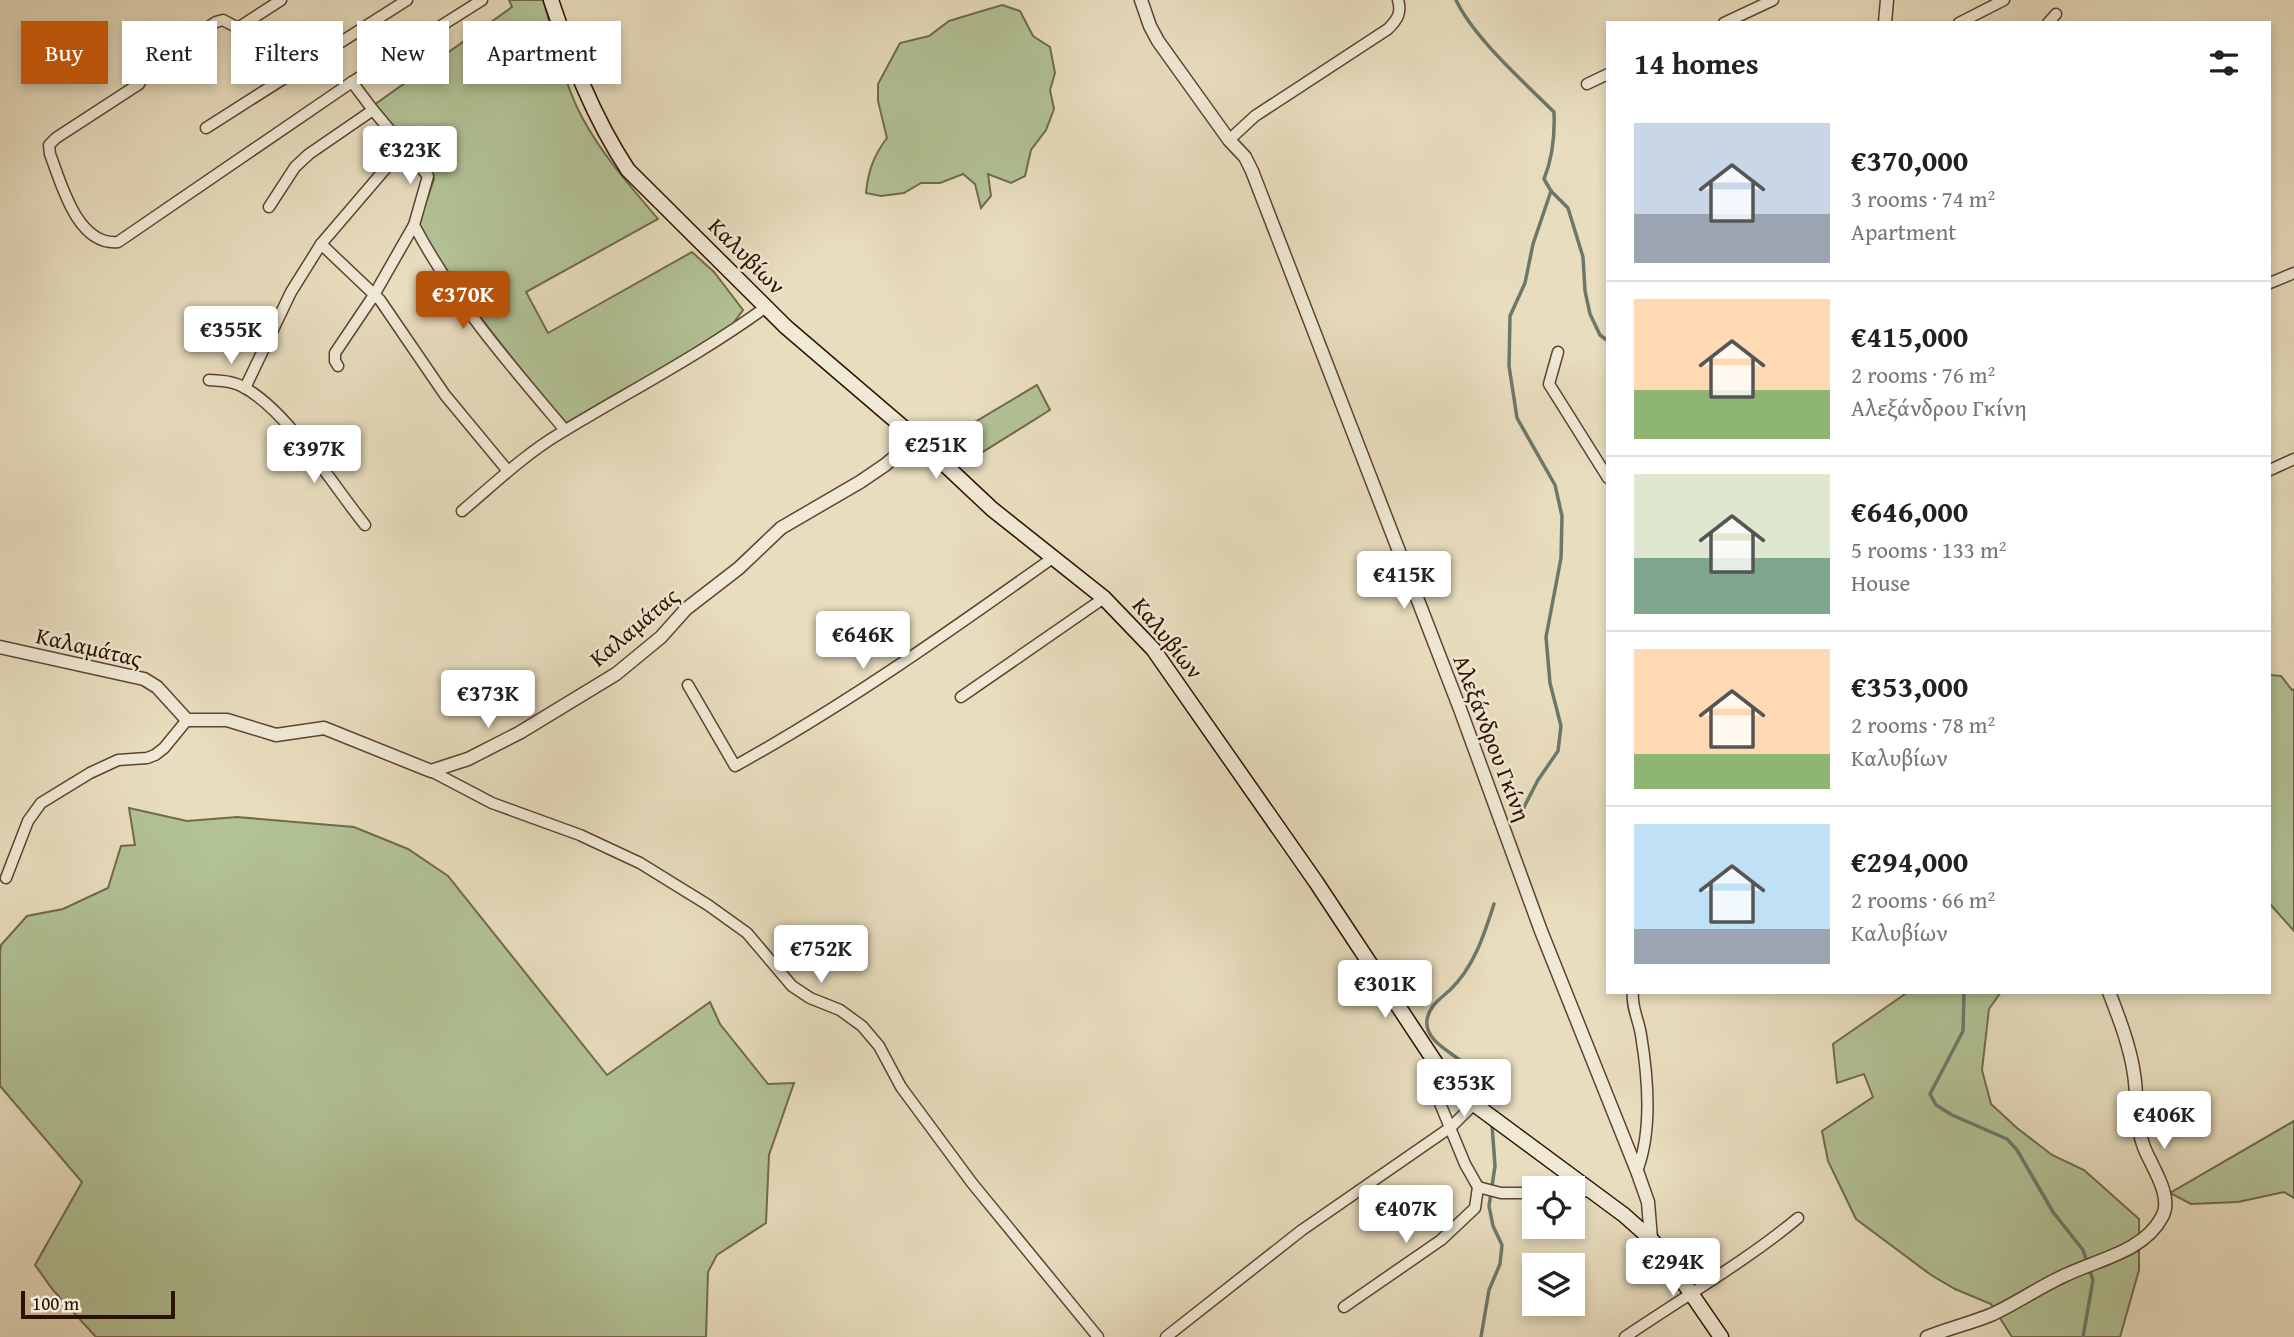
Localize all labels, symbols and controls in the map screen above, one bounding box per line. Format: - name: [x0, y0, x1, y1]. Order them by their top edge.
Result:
- chip: Buy: [21, 21, 108, 84]
- chip: Rent: [122, 21, 217, 84]
- chip: Filters: [231, 21, 343, 84]
- chip: New: [357, 21, 449, 84]
- chip: Apartment: [463, 21, 621, 84]
- text: 14 homes: [1634, 41, 1759, 85]
- icon: filters: [2205, 44, 2243, 82]
- pin: €323K: [361, 127, 459, 186]
- text: €323K: [379, 132, 441, 165]
- text: €370,000: [1851, 138, 1968, 182]
- icon: home: [1690, 151, 1774, 235]
- text: 3 rooms · 74 m²: [1851, 182, 1995, 215]
- street label: Καλυβίων: [701, 210, 793, 302]
- text: Apartment: [1851, 215, 1956, 248]
- pin: €370K: [414, 272, 512, 331]
- text: €370K: [432, 277, 494, 310]
- pin: €355K: [182, 306, 280, 366]
- text: €355K: [200, 312, 262, 345]
- text: €415,000: [1851, 314, 1968, 358]
- icon: home: [1690, 327, 1774, 411]
- text: 2 rooms · 76 m²: [1851, 358, 1995, 391]
- text: Αλεξάνδρου Γκίνη: [1851, 391, 2027, 424]
- pin: €251K: [887, 421, 985, 481]
- pin: €397K: [265, 426, 363, 485]
- text: €251K: [905, 427, 967, 460]
- text: €397K: [283, 431, 345, 464]
- text: €646,000: [1851, 489, 1968, 533]
- icon: home: [1690, 502, 1774, 586]
- text: 5 rooms · 133 m²: [1851, 533, 2006, 566]
- pin: €415K: [1355, 552, 1453, 611]
- text: €415K: [1373, 557, 1435, 590]
- text: House: [1851, 566, 1910, 599]
- street label: Καλαμάτας: [582, 579, 686, 674]
- street label: Καλυβίων: [1125, 590, 1212, 686]
- pin: €646K: [814, 612, 912, 671]
- text: €646K: [832, 617, 894, 650]
- street label: Καλαμάτας: [33, 618, 146, 675]
- street label: Αλεξάνδρου Γκίνη: [1446, 650, 1539, 826]
- text: €353,000: [1851, 664, 1968, 708]
- pin: €373K: [439, 670, 537, 730]
- text: €373K: [457, 676, 519, 709]
- icon: home: [1690, 677, 1774, 761]
- text: 2 rooms · 78 m²: [1851, 708, 1995, 741]
- text: Καλυβίων: [1851, 741, 1948, 774]
- text: €294,000: [1851, 839, 1968, 883]
- icon: home: [1690, 852, 1774, 936]
- text: 2 rooms · 66 m²: [1851, 883, 1995, 916]
- text: Καλυβίων: [1851, 916, 1948, 949]
- pin: €752K: [772, 926, 870, 985]
- text: €752K: [790, 931, 852, 964]
- pin: €301K: [1336, 960, 1434, 1020]
- text: €301K: [1354, 966, 1416, 999]
- pin: €353K: [1415, 1060, 1513, 1119]
- text: €353K: [1433, 1065, 1495, 1098]
- pin: €406K: [2115, 1092, 2213, 1151]
- text: €406K: [2133, 1097, 2195, 1130]
- map controls: [1522, 1176, 1585, 1316]
- button: locate: [1522, 1176, 1585, 1239]
- pin: €407K: [1357, 1186, 1455, 1245]
- text: €407K: [1375, 1191, 1437, 1224]
- pin: €294K: [1624, 1238, 1722, 1298]
- text: €294K: [1642, 1244, 1704, 1277]
- button: layers: [1522, 1253, 1585, 1316]
- scale bar: [21, 1288, 175, 1320]
- text: 100 m: [32, 1289, 79, 1317]

